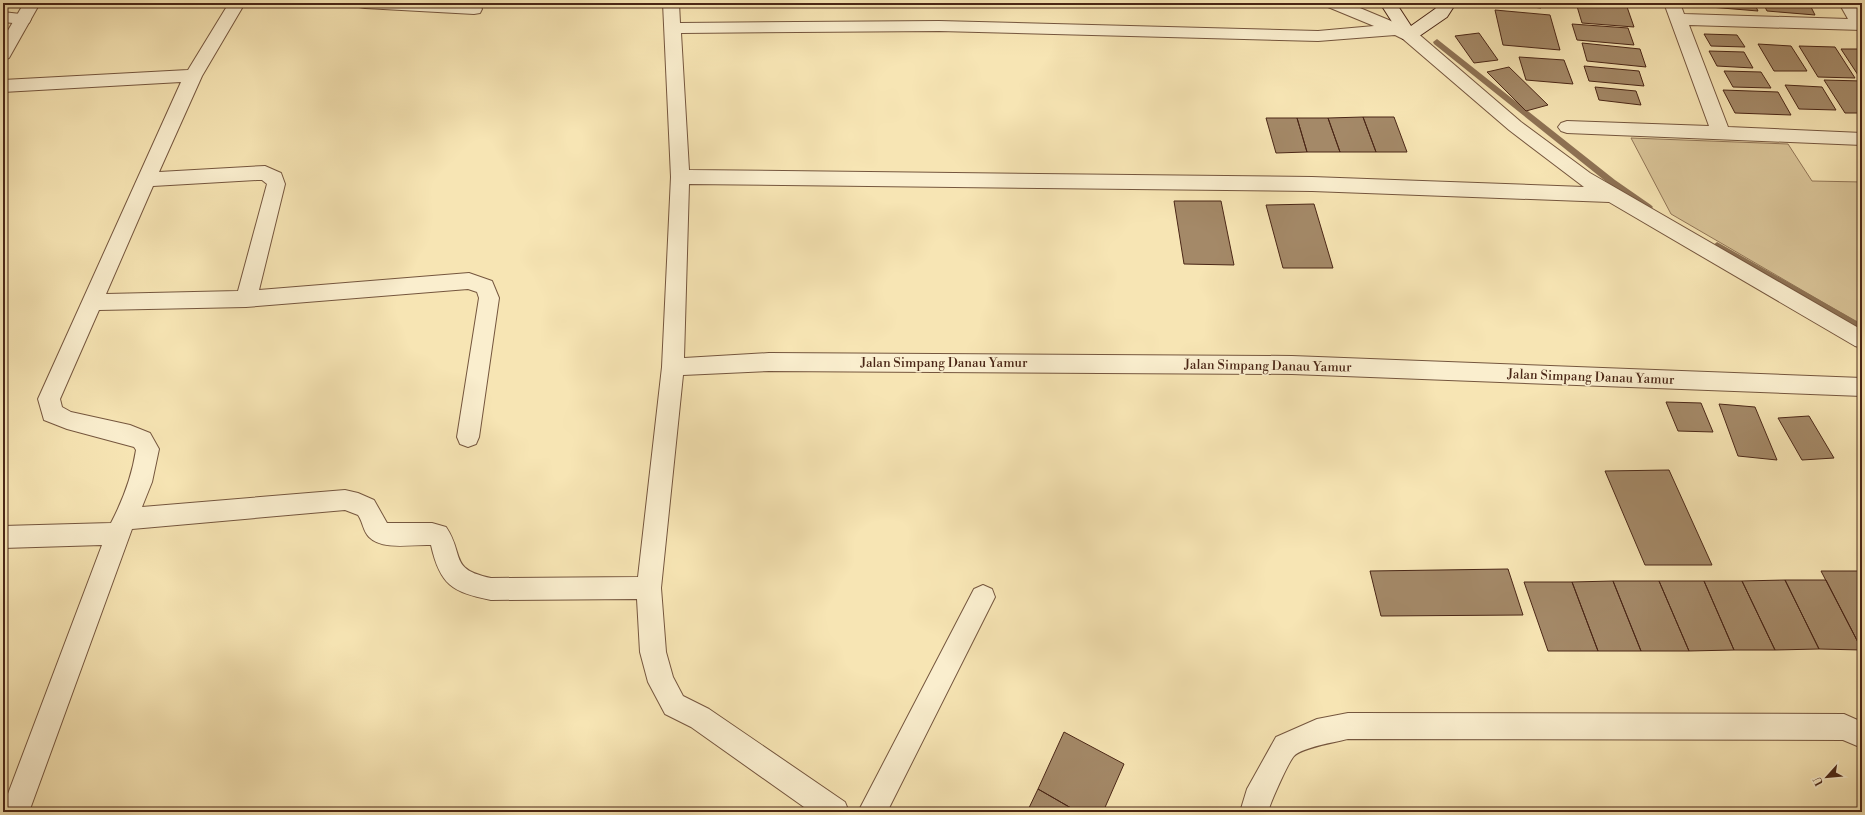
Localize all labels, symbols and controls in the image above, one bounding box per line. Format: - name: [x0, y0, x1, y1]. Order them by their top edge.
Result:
- street label: Jalan Simpang Danau Yamur: [859, 355, 1028, 371]
- street label: Jalan Simpang Danau Yamur: [1183, 357, 1352, 375]
- street label: Jalan Simpang Danau Yamur: [1506, 366, 1675, 388]
- north arrow: [1807, 757, 1847, 797]
- text: U: [1811, 774, 1827, 788]

